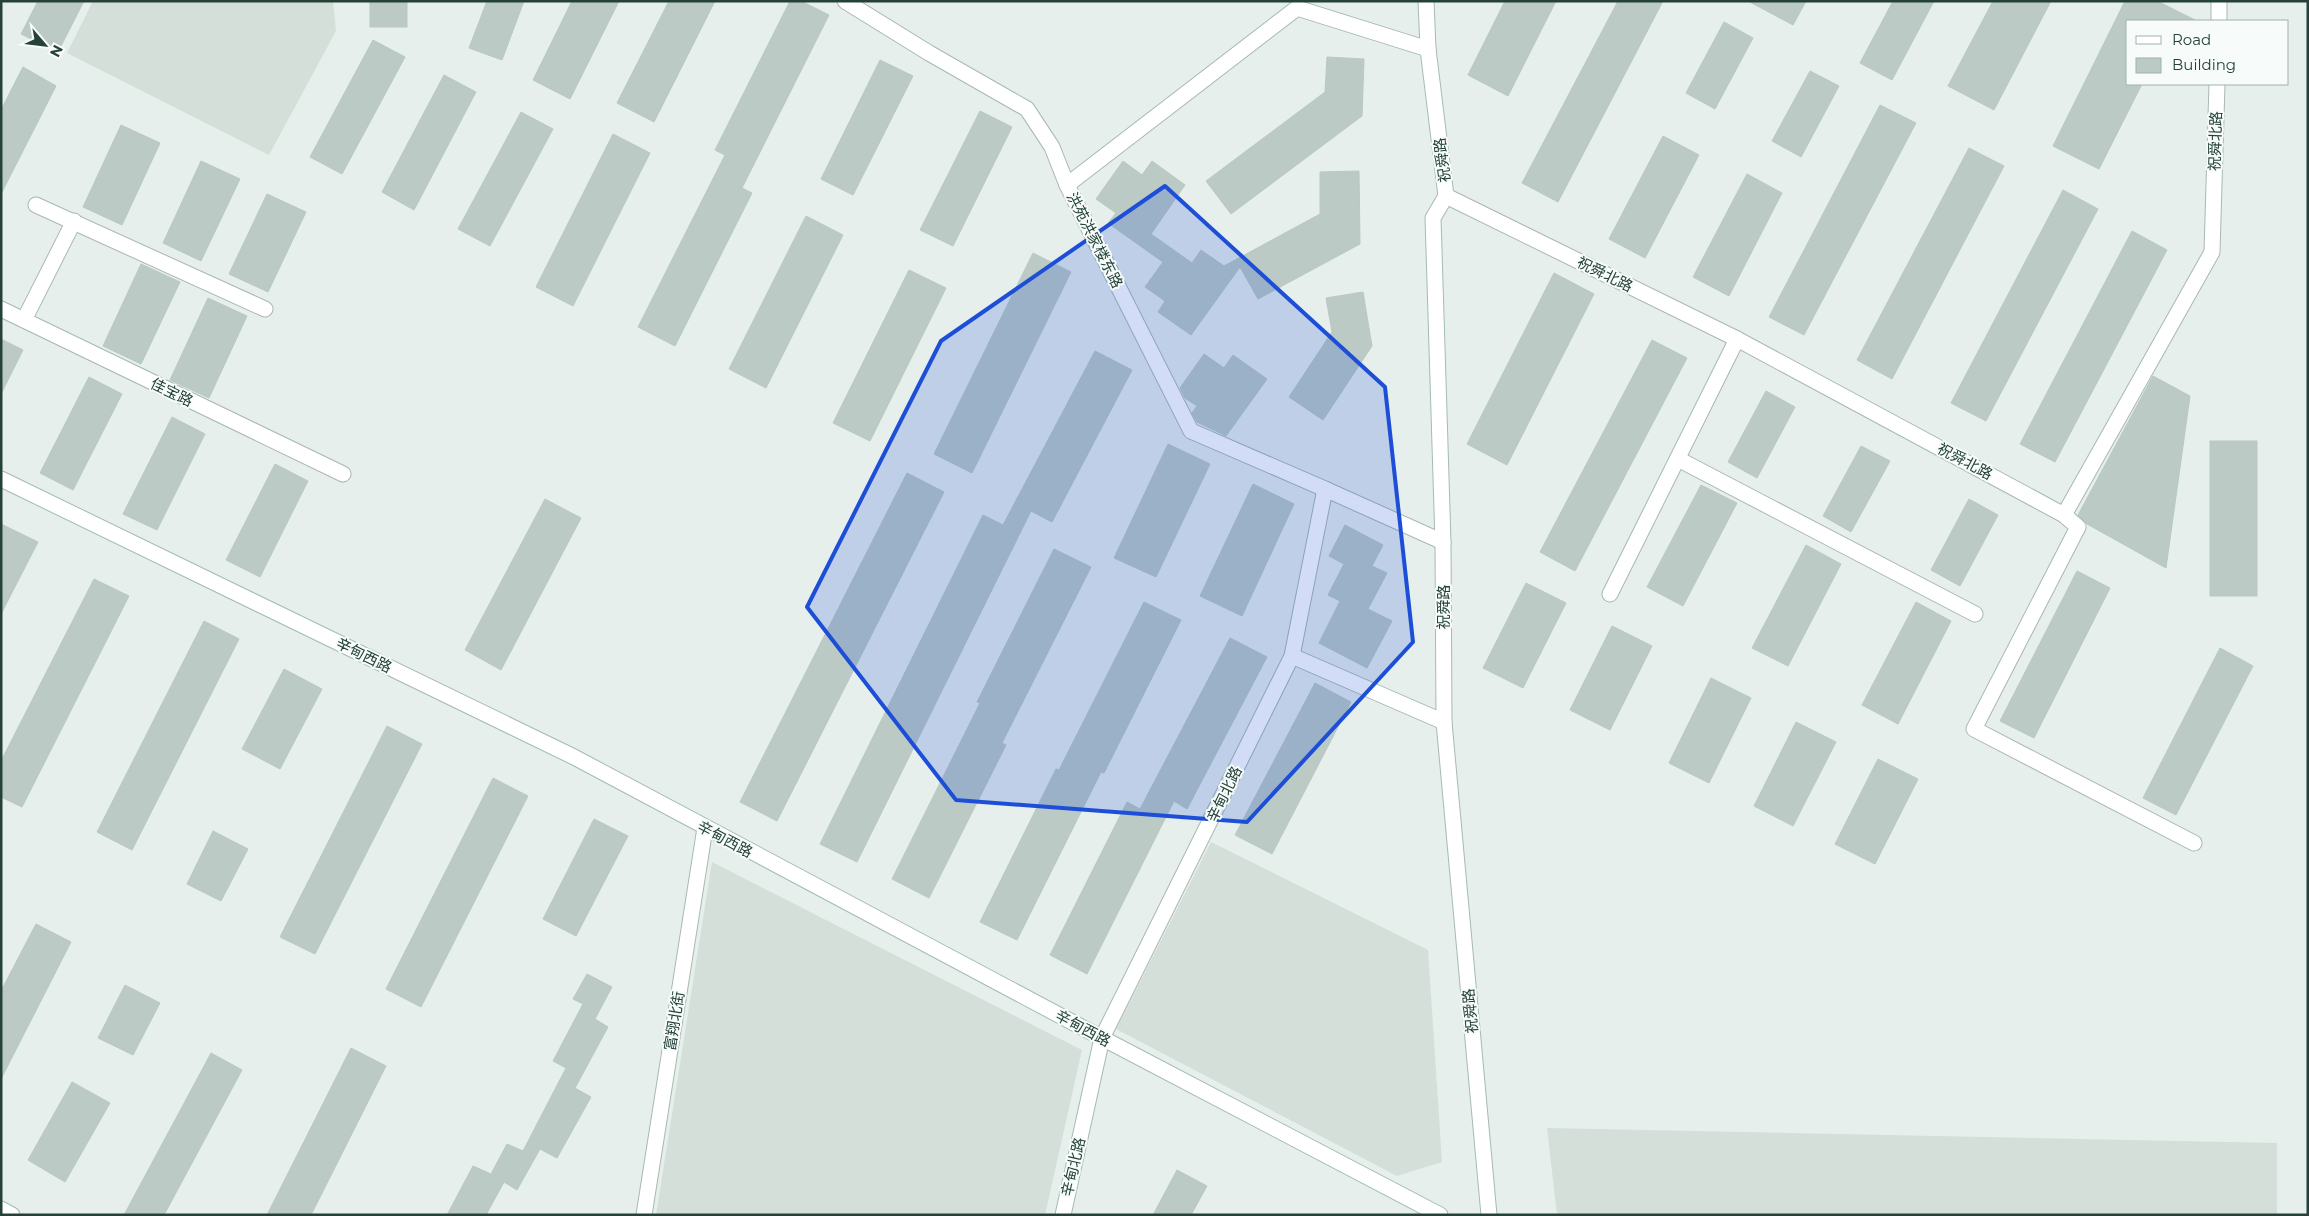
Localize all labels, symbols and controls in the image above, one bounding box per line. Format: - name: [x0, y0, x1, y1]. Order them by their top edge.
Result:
- north arrow: [20, 20, 70, 70]
- legend: [2126, 20, 2289, 85]
- text: Road: [2172, 30, 2211, 49]
- text: N: [46, 42, 67, 60]
- text: Building: [2172, 55, 2236, 74]
- street label: 祝舜北路: [2204, 111, 2226, 171]
- street label: 祝舜路: [1430, 137, 1454, 183]
- street label: 洪苑洪家楼东路: [1063, 189, 1127, 291]
- street label: 祝舜北路: [1574, 252, 1636, 296]
- street label: 佳宝路: [148, 374, 196, 410]
- street label: 祝舜北路: [1934, 439, 1996, 483]
- street label: 祝舜路: [1434, 584, 1453, 630]
- street label: 辛甸西路: [333, 633, 395, 677]
- street label: 辛甸北路: [1202, 763, 1246, 825]
- street label: 辛甸西路: [694, 817, 756, 861]
- street label: 祝舜路: [1459, 988, 1481, 1034]
- street label: 富翔北街: [660, 990, 688, 1052]
- street label: 辛甸西路: [1052, 1006, 1114, 1050]
- street label: 辛甸北路: [1057, 1136, 1089, 1198]

